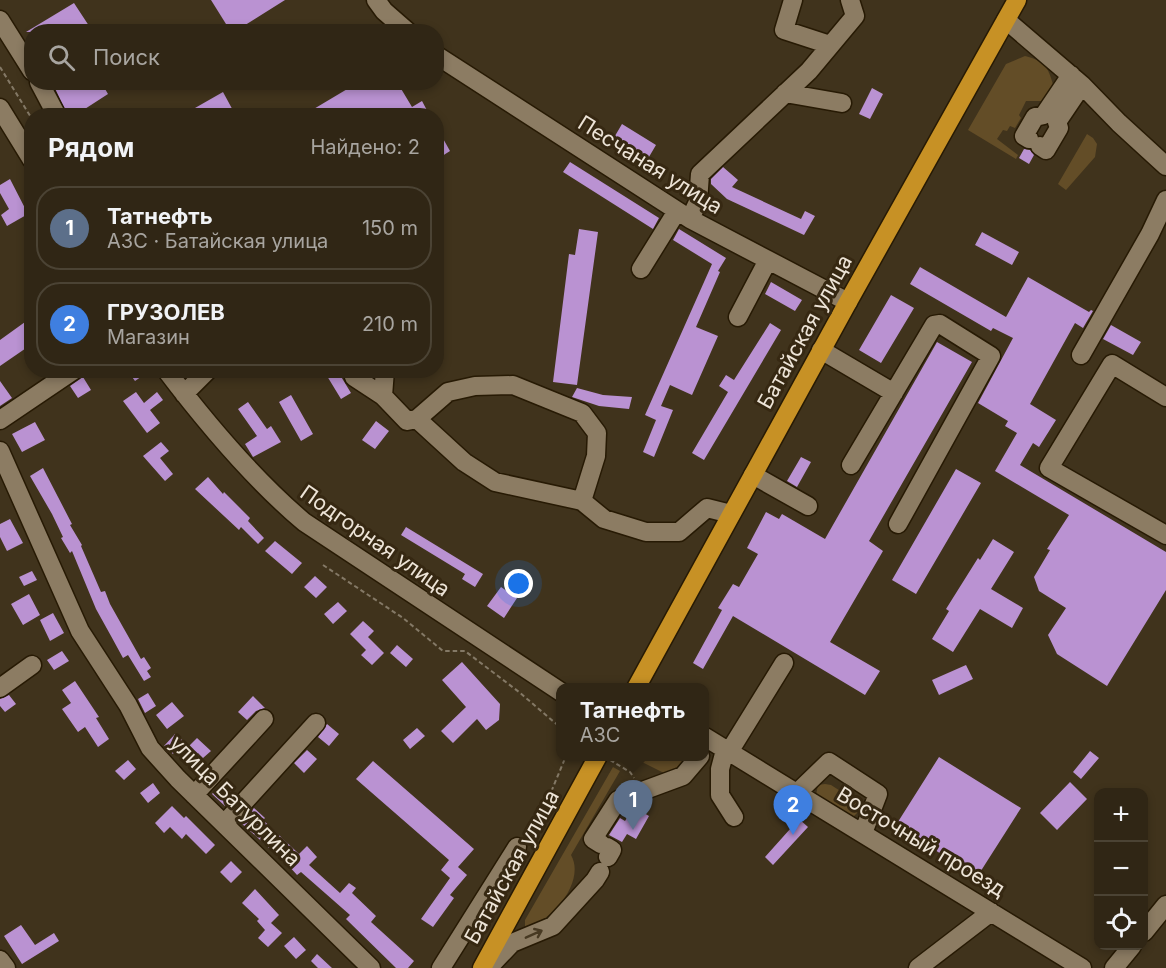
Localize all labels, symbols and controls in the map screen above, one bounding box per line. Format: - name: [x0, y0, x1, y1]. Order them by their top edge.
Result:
- search box: [24, 24, 444, 90]
- icon: search: [45, 41, 78, 74]
- text: Поиск: [93, 44, 160, 70]
- street label: Песчаная улица: [574, 110, 727, 219]
- text: Рядом: [48, 132, 134, 163]
- text: Найдено: 2: [310, 135, 420, 159]
- text: Татнефть: [107, 203, 213, 229]
- text: 1: [65, 216, 74, 240]
- text: 150 m: [362, 216, 418, 240]
- text: АЗС · Батайская улица: [107, 229, 328, 253]
- street label: Батайская улица: [752, 251, 857, 413]
- text: ГРУЗОЛЕВ: [107, 299, 225, 325]
- text: 2: [63, 312, 76, 336]
- text: 210 m: [362, 312, 418, 336]
- text: Магазин: [107, 325, 190, 349]
- street label: Подгорная улица: [296, 480, 455, 602]
- your location: [504, 569, 533, 598]
- popup: [556, 683, 709, 761]
- text: Татнефть: [580, 697, 685, 723]
- text: АЗС: [580, 723, 620, 747]
- street label: улица Батурлина: [165, 730, 306, 871]
- pin: 1: [614, 780, 652, 830]
- street label: Восточный проезд: [832, 781, 1010, 902]
- street label: Батайская улица: [459, 786, 564, 948]
- pin: 2: [774, 786, 812, 835]
- map controls: [1094, 788, 1148, 950]
- button: +: [1094, 788, 1148, 842]
- button: −: [1094, 842, 1148, 896]
- button: locate: [1094, 896, 1148, 950]
- one-way arrow: [524, 928, 542, 939]

